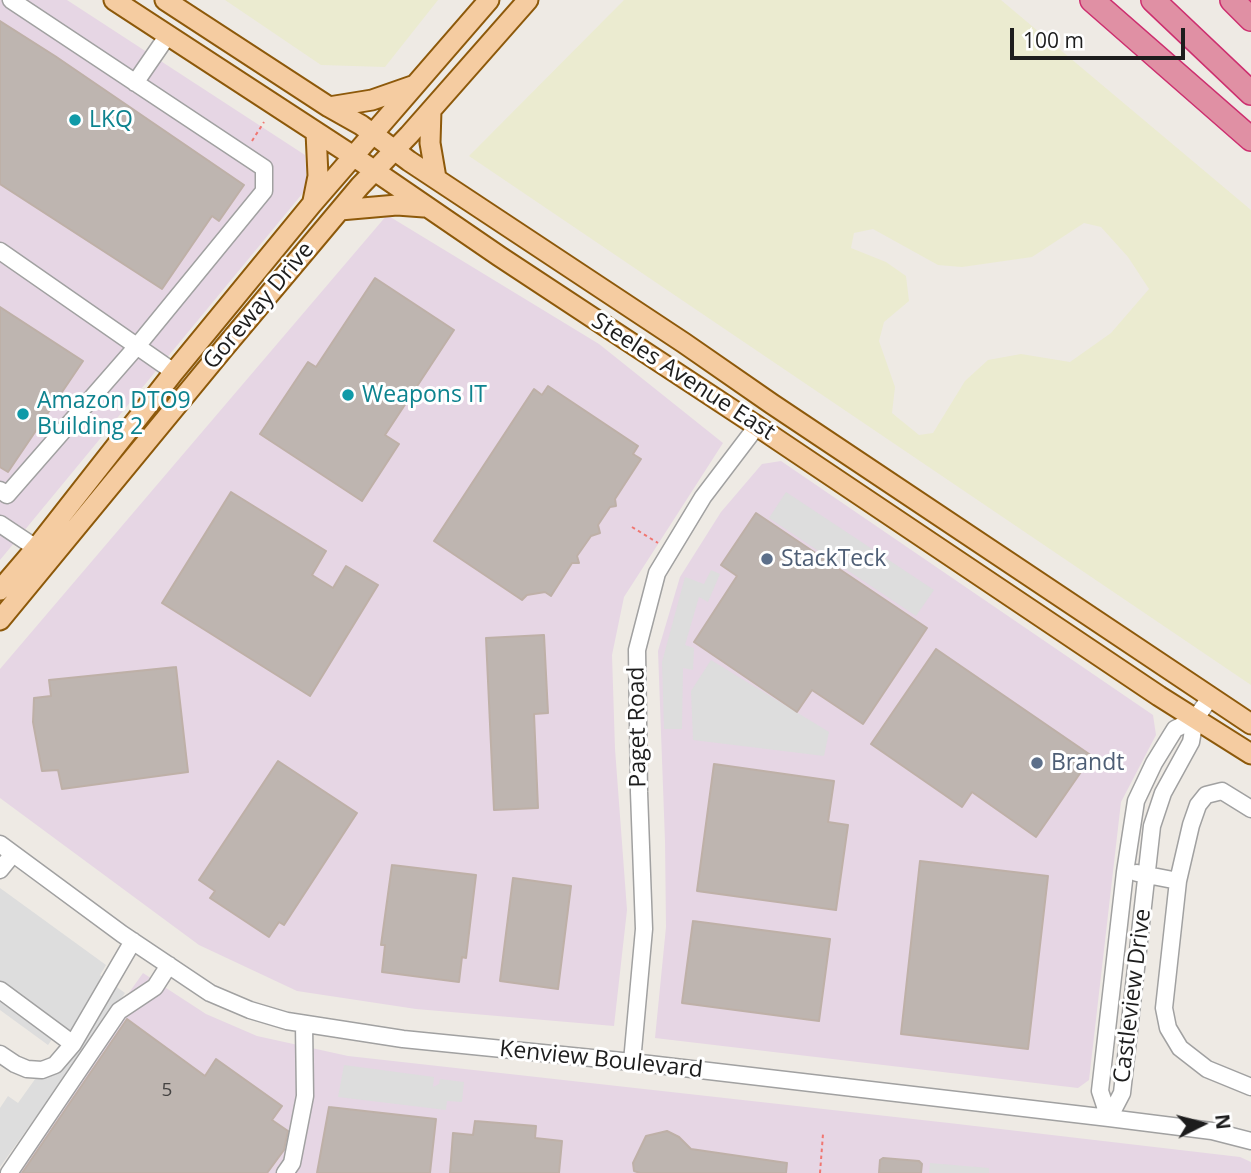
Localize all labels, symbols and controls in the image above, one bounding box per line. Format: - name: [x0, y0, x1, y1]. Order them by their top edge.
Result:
- scale bar: [1013, 14, 1188, 58]
- text: 100 m: [1023, 26, 1084, 54]
- place label: LKQ: [89, 106, 133, 134]
- marker: LKQ: [67, 112, 83, 128]
- street label: Goreway Drive: [198, 237, 320, 375]
- street label: Steeles Avenue East: [586, 307, 780, 447]
- place label: Weapons IT: [362, 381, 487, 409]
- place label: Amazon DTO9 Building 2: [37, 387, 191, 441]
- marker: Weapons IT: [340, 387, 356, 403]
- marker: Amazon DTO9 Building 2: [15, 406, 31, 422]
- place label: StackTeck: [781, 545, 886, 573]
- marker: StackTeck: [759, 551, 775, 567]
- street label: Paget Road: [623, 666, 653, 788]
- place label: Brandt: [1051, 749, 1124, 777]
- marker: Brandt: [1029, 755, 1045, 771]
- street label: Castleview Drive: [1109, 907, 1157, 1085]
- street label: Kenview Boulevard: [498, 1036, 704, 1084]
- house number: 5: [162, 1080, 172, 1102]
- north arrow: [1167, 1089, 1237, 1159]
- text: N: [1209, 1113, 1237, 1131]

